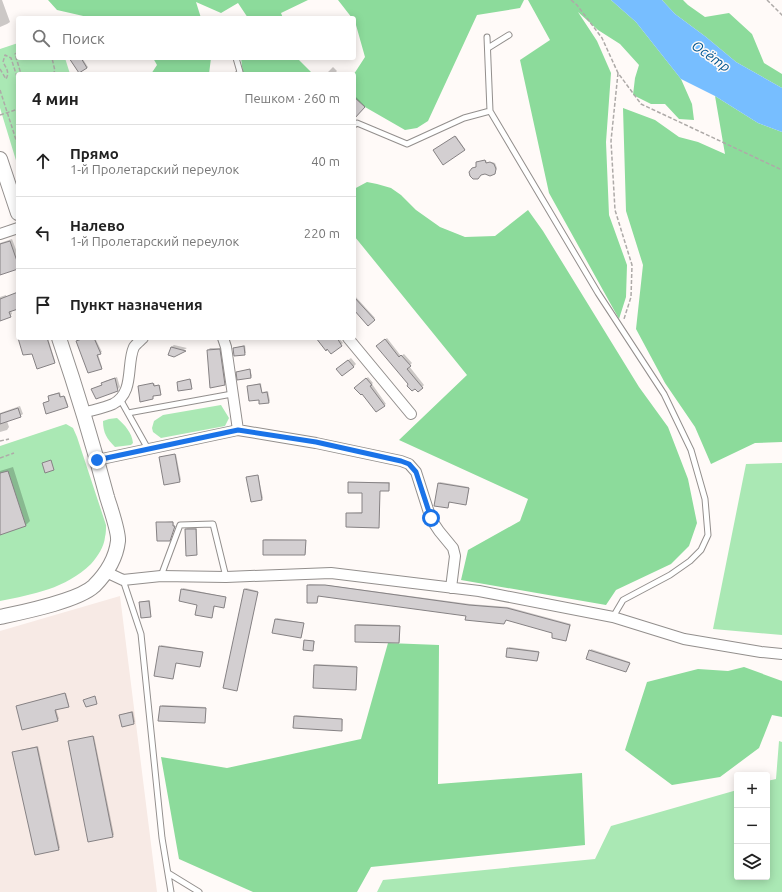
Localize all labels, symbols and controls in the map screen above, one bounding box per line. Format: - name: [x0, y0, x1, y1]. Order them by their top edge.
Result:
- search box: [16, 16, 356, 60]
- icon: search: [30, 27, 52, 49]
- text: Поиск: [62, 30, 105, 47]
- water label: Осётр: [689, 37, 733, 75]
- text: 4 мин: [32, 89, 79, 108]
- text: Пешком · 260 m: [244, 91, 340, 105]
- text: Прямо: [70, 145, 119, 162]
- icon: ahead: [32, 150, 54, 172]
- text: 40 m: [311, 154, 340, 168]
- text: 1-й Пролетарский переулок: [70, 162, 239, 176]
- text: Налево: [70, 217, 125, 234]
- icon: left: [32, 222, 54, 244]
- text: 220 m: [304, 226, 340, 240]
- text: 1-й Пролетарский переулок: [70, 234, 239, 248]
- icon: arrive: [32, 294, 54, 316]
- text: Пункт назначения: [70, 296, 203, 313]
- route end: [88, 451, 106, 469]
- route start: [422, 509, 440, 527]
- map controls: [734, 772, 770, 880]
- button: +: [734, 772, 770, 808]
- button: −: [734, 808, 770, 844]
- button: layers: [734, 844, 770, 880]

